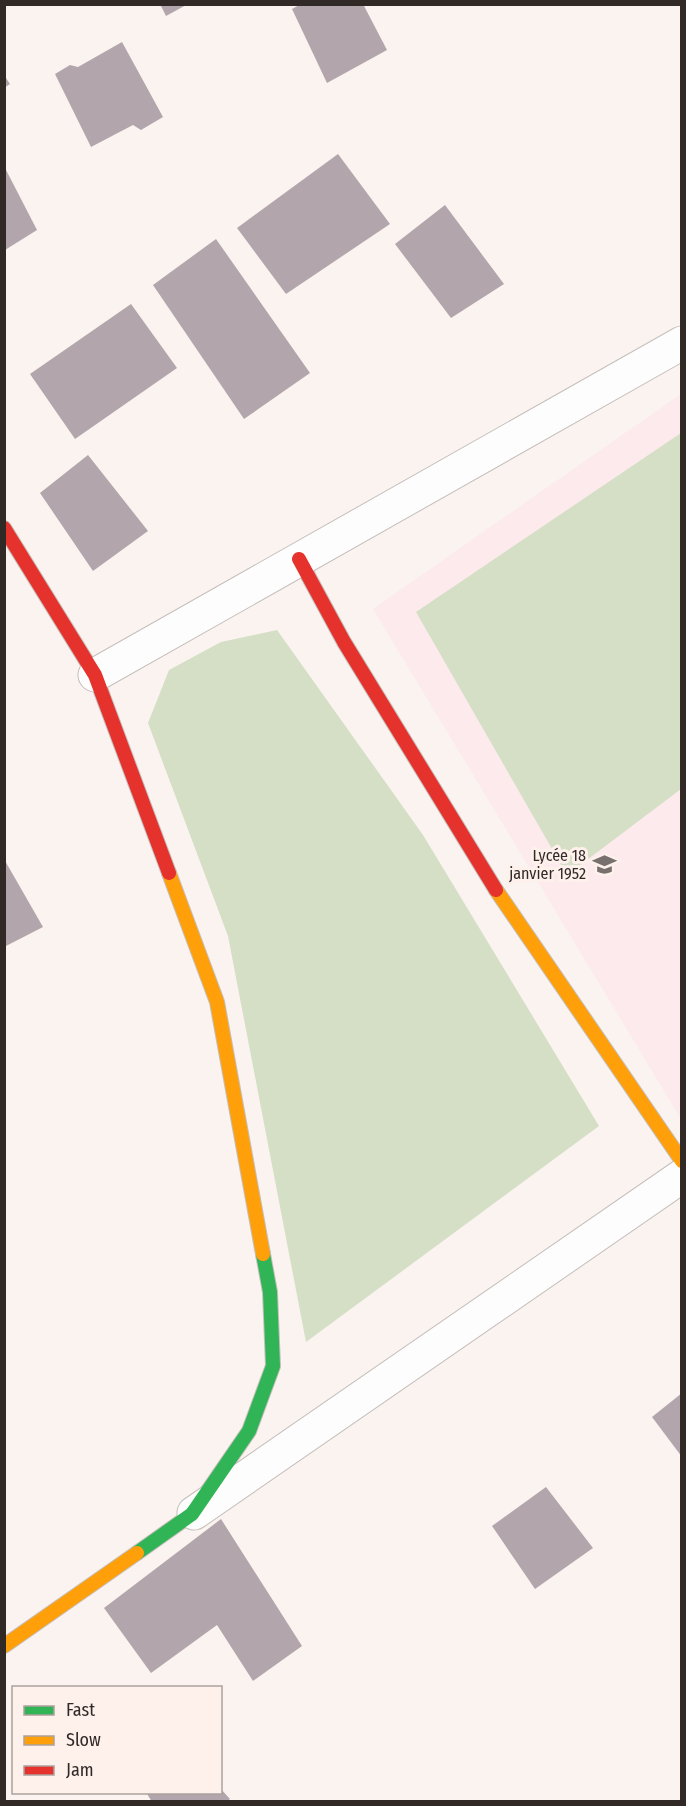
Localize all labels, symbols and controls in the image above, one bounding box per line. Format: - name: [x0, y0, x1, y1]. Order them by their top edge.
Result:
- place label: Lycée 18 janvier 1952: [508, 846, 586, 883]
- school or university icon: Lycée 18 janvier 1952: [591, 851, 617, 877]
- legend: [12, 1686, 222, 1794]
- text: Fast: [66, 1699, 95, 1721]
- text: Slow: [66, 1729, 101, 1751]
- text: Jam: [66, 1759, 94, 1781]

